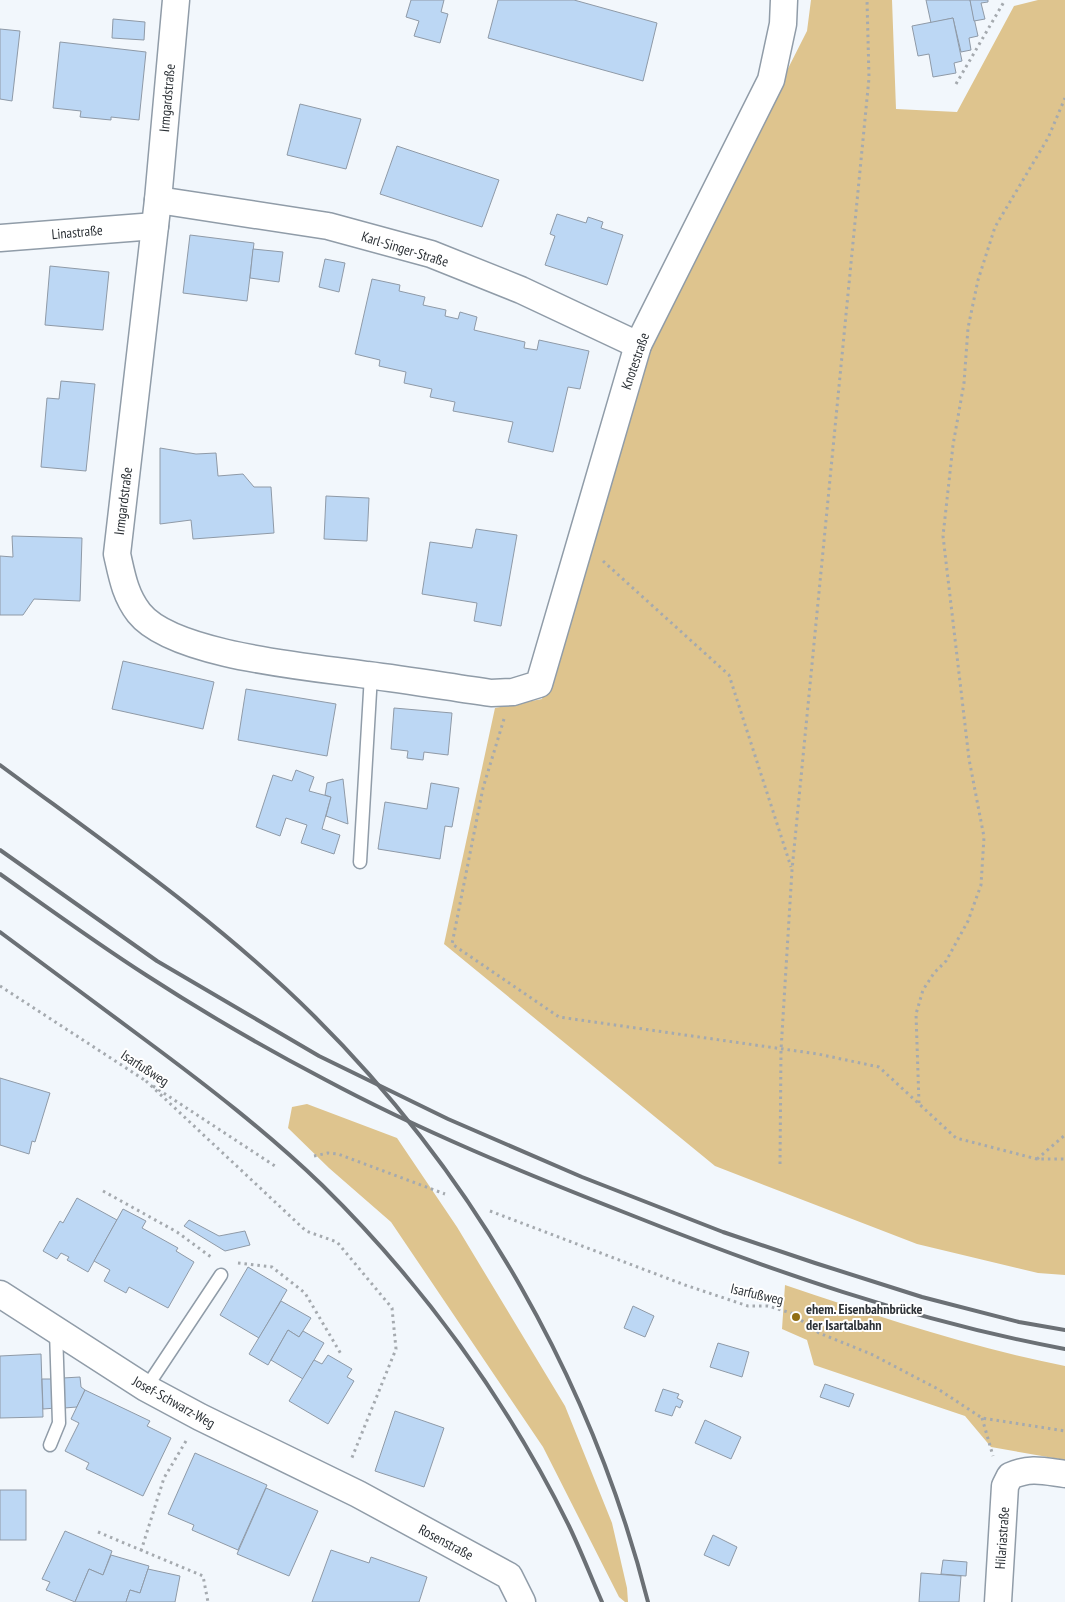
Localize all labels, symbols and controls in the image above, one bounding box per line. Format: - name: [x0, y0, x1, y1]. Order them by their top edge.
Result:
- street label: Irmgardstraße: [155, 63, 179, 133]
- street label: Linastraße: [51, 221, 104, 243]
- street label: Karl-Singer-Straße: [359, 227, 451, 271]
- street label: Knotestraße: [617, 330, 653, 392]
- street label: Irmgardstraße: [110, 466, 136, 536]
- street label: Isarfußweg: [118, 1046, 172, 1090]
- street label: Isarfußweg: [729, 1279, 785, 1309]
- place label: ehem. Eisenbahnbrücke der Isartalbahn: [806, 1300, 923, 1334]
- marker: ehem. Eisenbahnbrücke der Isartalbahn: [790, 1311, 802, 1323]
- street label: Josef-Schwarz-Weg: [129, 1371, 218, 1432]
- street label: Hilariastraße: [991, 1506, 1013, 1570]
- street label: Rosenstraße: [416, 1520, 477, 1564]

